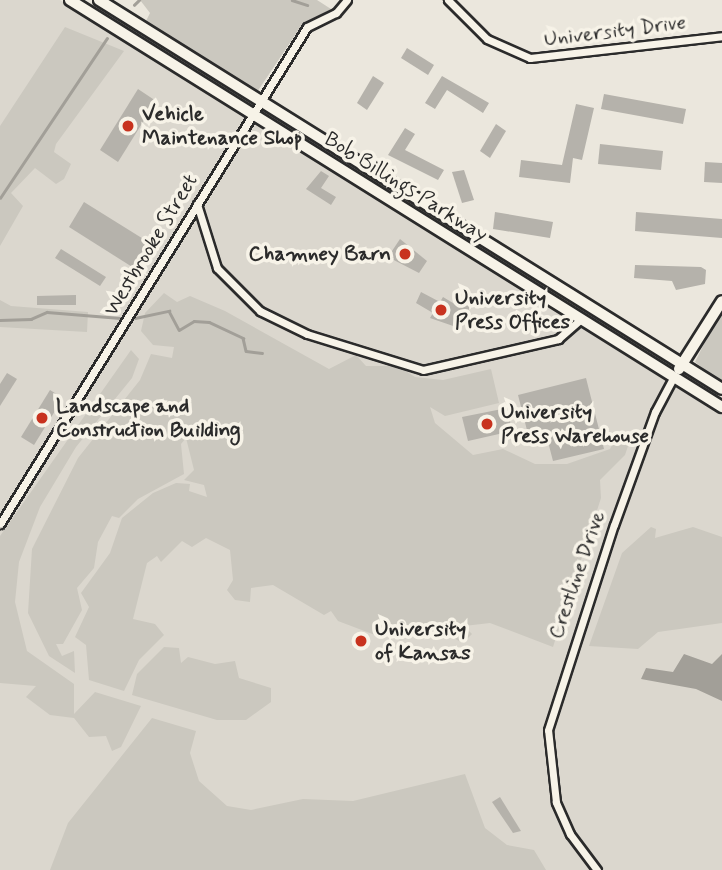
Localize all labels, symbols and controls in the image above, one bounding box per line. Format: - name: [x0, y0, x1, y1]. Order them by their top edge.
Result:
- street label: University Drive: [542, 10, 688, 52]
- place label: Vehicle Maintenance Shop: [142, 101, 302, 151]
- marker: Vehicle Maintenance Shop: [120, 118, 136, 134]
- street label: Bob Billings Parkway: [320, 127, 492, 247]
- street label: Westbrooke Street: [98, 168, 204, 322]
- place label: Chamney Barn: [246, 241, 391, 267]
- marker: Chamney Barn: [397, 246, 413, 262]
- place label: University Press Offices: [455, 285, 570, 335]
- marker: University Press Offices: [433, 302, 449, 318]
- place label: Landscape and Construction Building: [56, 393, 239, 443]
- place label: University Press Warehouse: [501, 399, 649, 449]
- marker: Landscape and Construction Building: [34, 410, 50, 426]
- marker: University Press Warehouse: [479, 416, 495, 432]
- street label: Crestline Drive: [544, 508, 610, 642]
- place label: University of Kansas: [375, 616, 466, 666]
- marker: University of Kansas: [353, 633, 369, 649]

